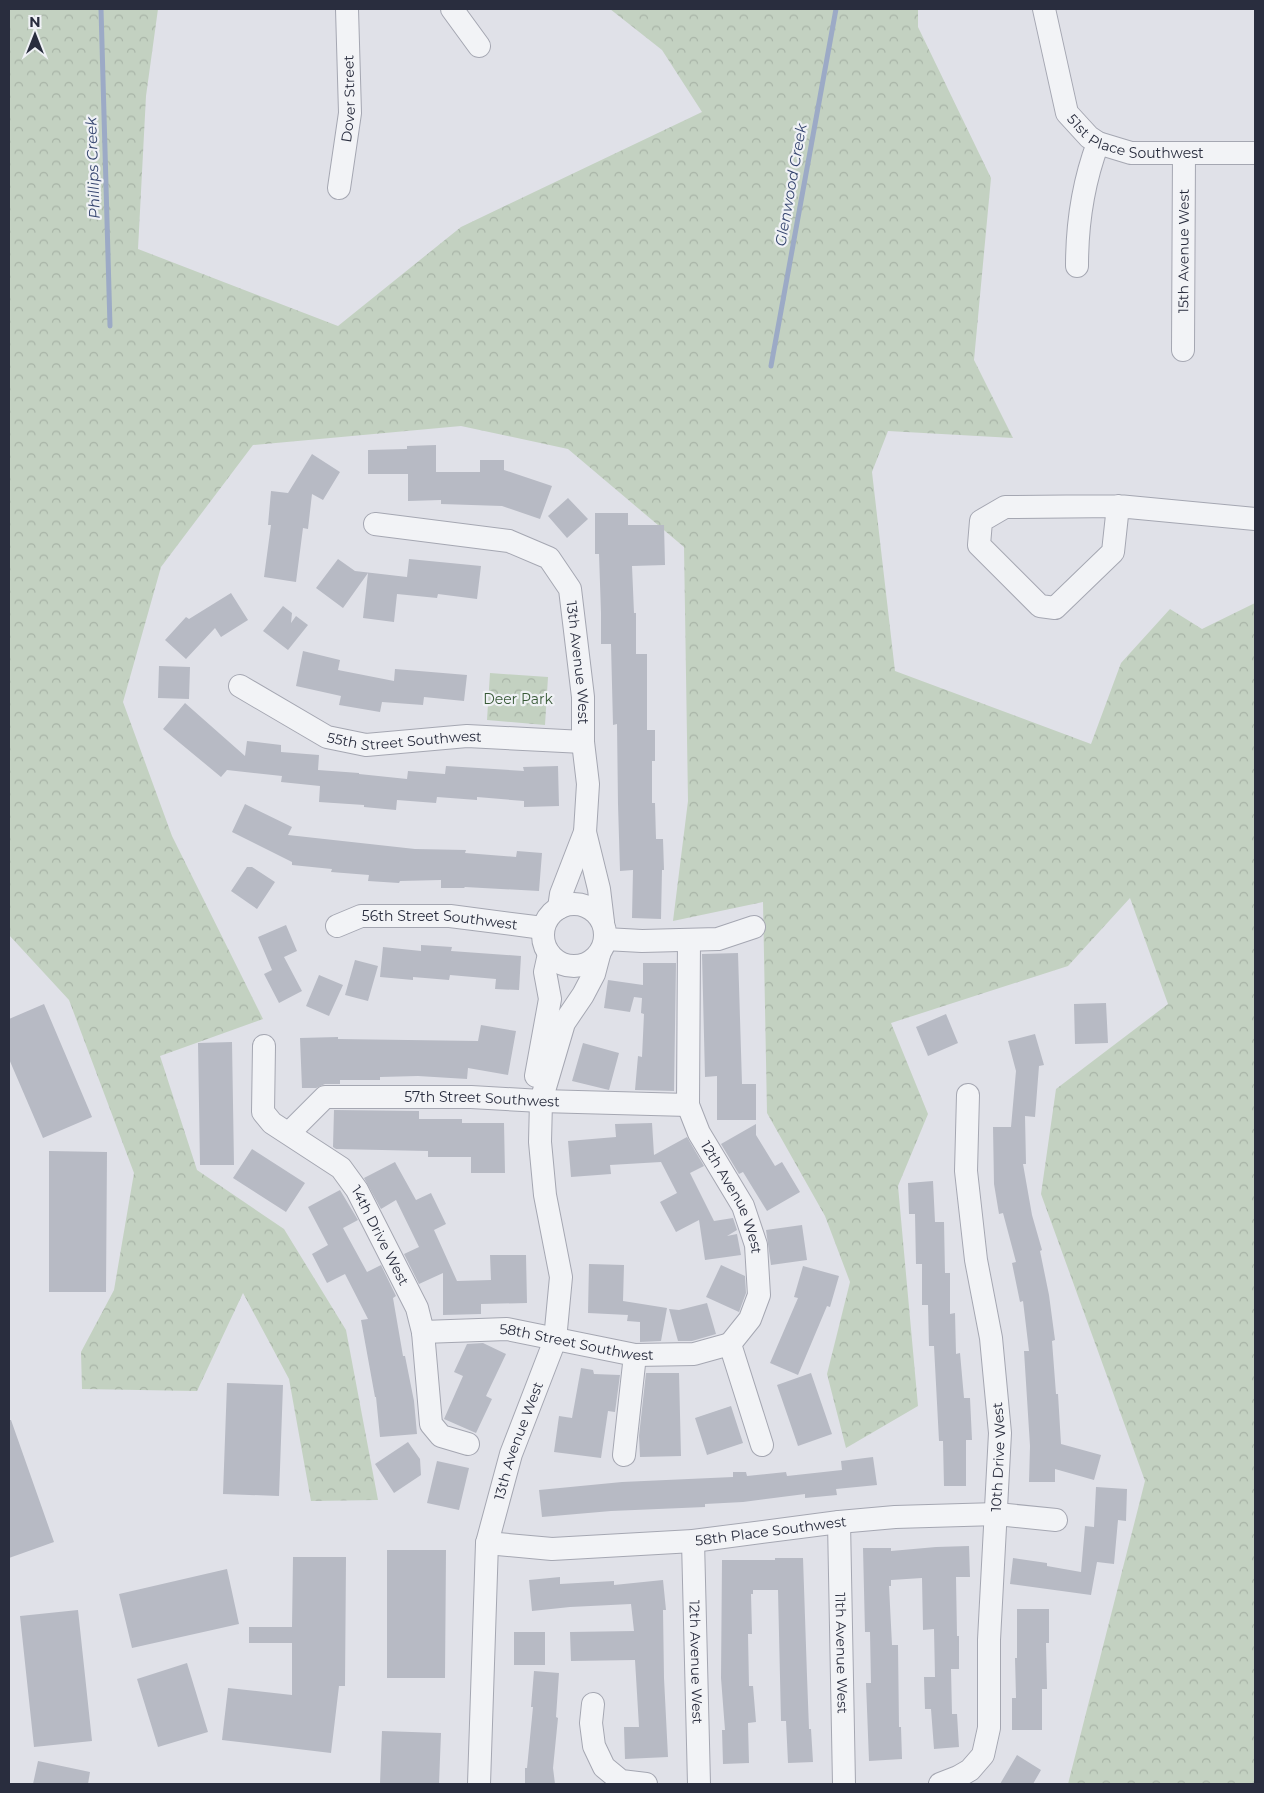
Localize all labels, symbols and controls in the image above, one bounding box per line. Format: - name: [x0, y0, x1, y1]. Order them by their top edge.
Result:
- north arrow: [10, 10, 60, 60]
- text: N: [29, 13, 41, 31]
- street label: Dover Street: [337, 54, 359, 144]
- street label: 51st Place Southwest: [1063, 110, 1204, 162]
- water label: Phillips Creek: [81, 116, 104, 219]
- water label: Glenwood Creek: [770, 121, 811, 248]
- street label: 15th Avenue West: [1174, 189, 1193, 313]
- street label: 13th Avenue West: [562, 600, 593, 725]
- park label: Deer Park: [483, 690, 553, 708]
- street label: 55th Street Southwest: [326, 727, 483, 755]
- street label: 56th Street Southwest: [362, 907, 519, 934]
- street label: 57th Street Southwest: [404, 1088, 560, 1111]
- street label: 12th Avenue West: [697, 1138, 766, 1255]
- street label: 14th Drive West: [348, 1182, 413, 1289]
- street label: 58th Street Southwest: [499, 1320, 654, 1364]
- street label: 13th Avenue West: [490, 1379, 547, 1502]
- street label: 10th Drive West: [987, 1401, 1009, 1512]
- street label: 58th Place Southwest: [694, 1512, 848, 1550]
- street label: 11th Avenue West: [831, 1592, 852, 1714]
- street label: 12th Avenue West: [685, 1600, 707, 1725]

